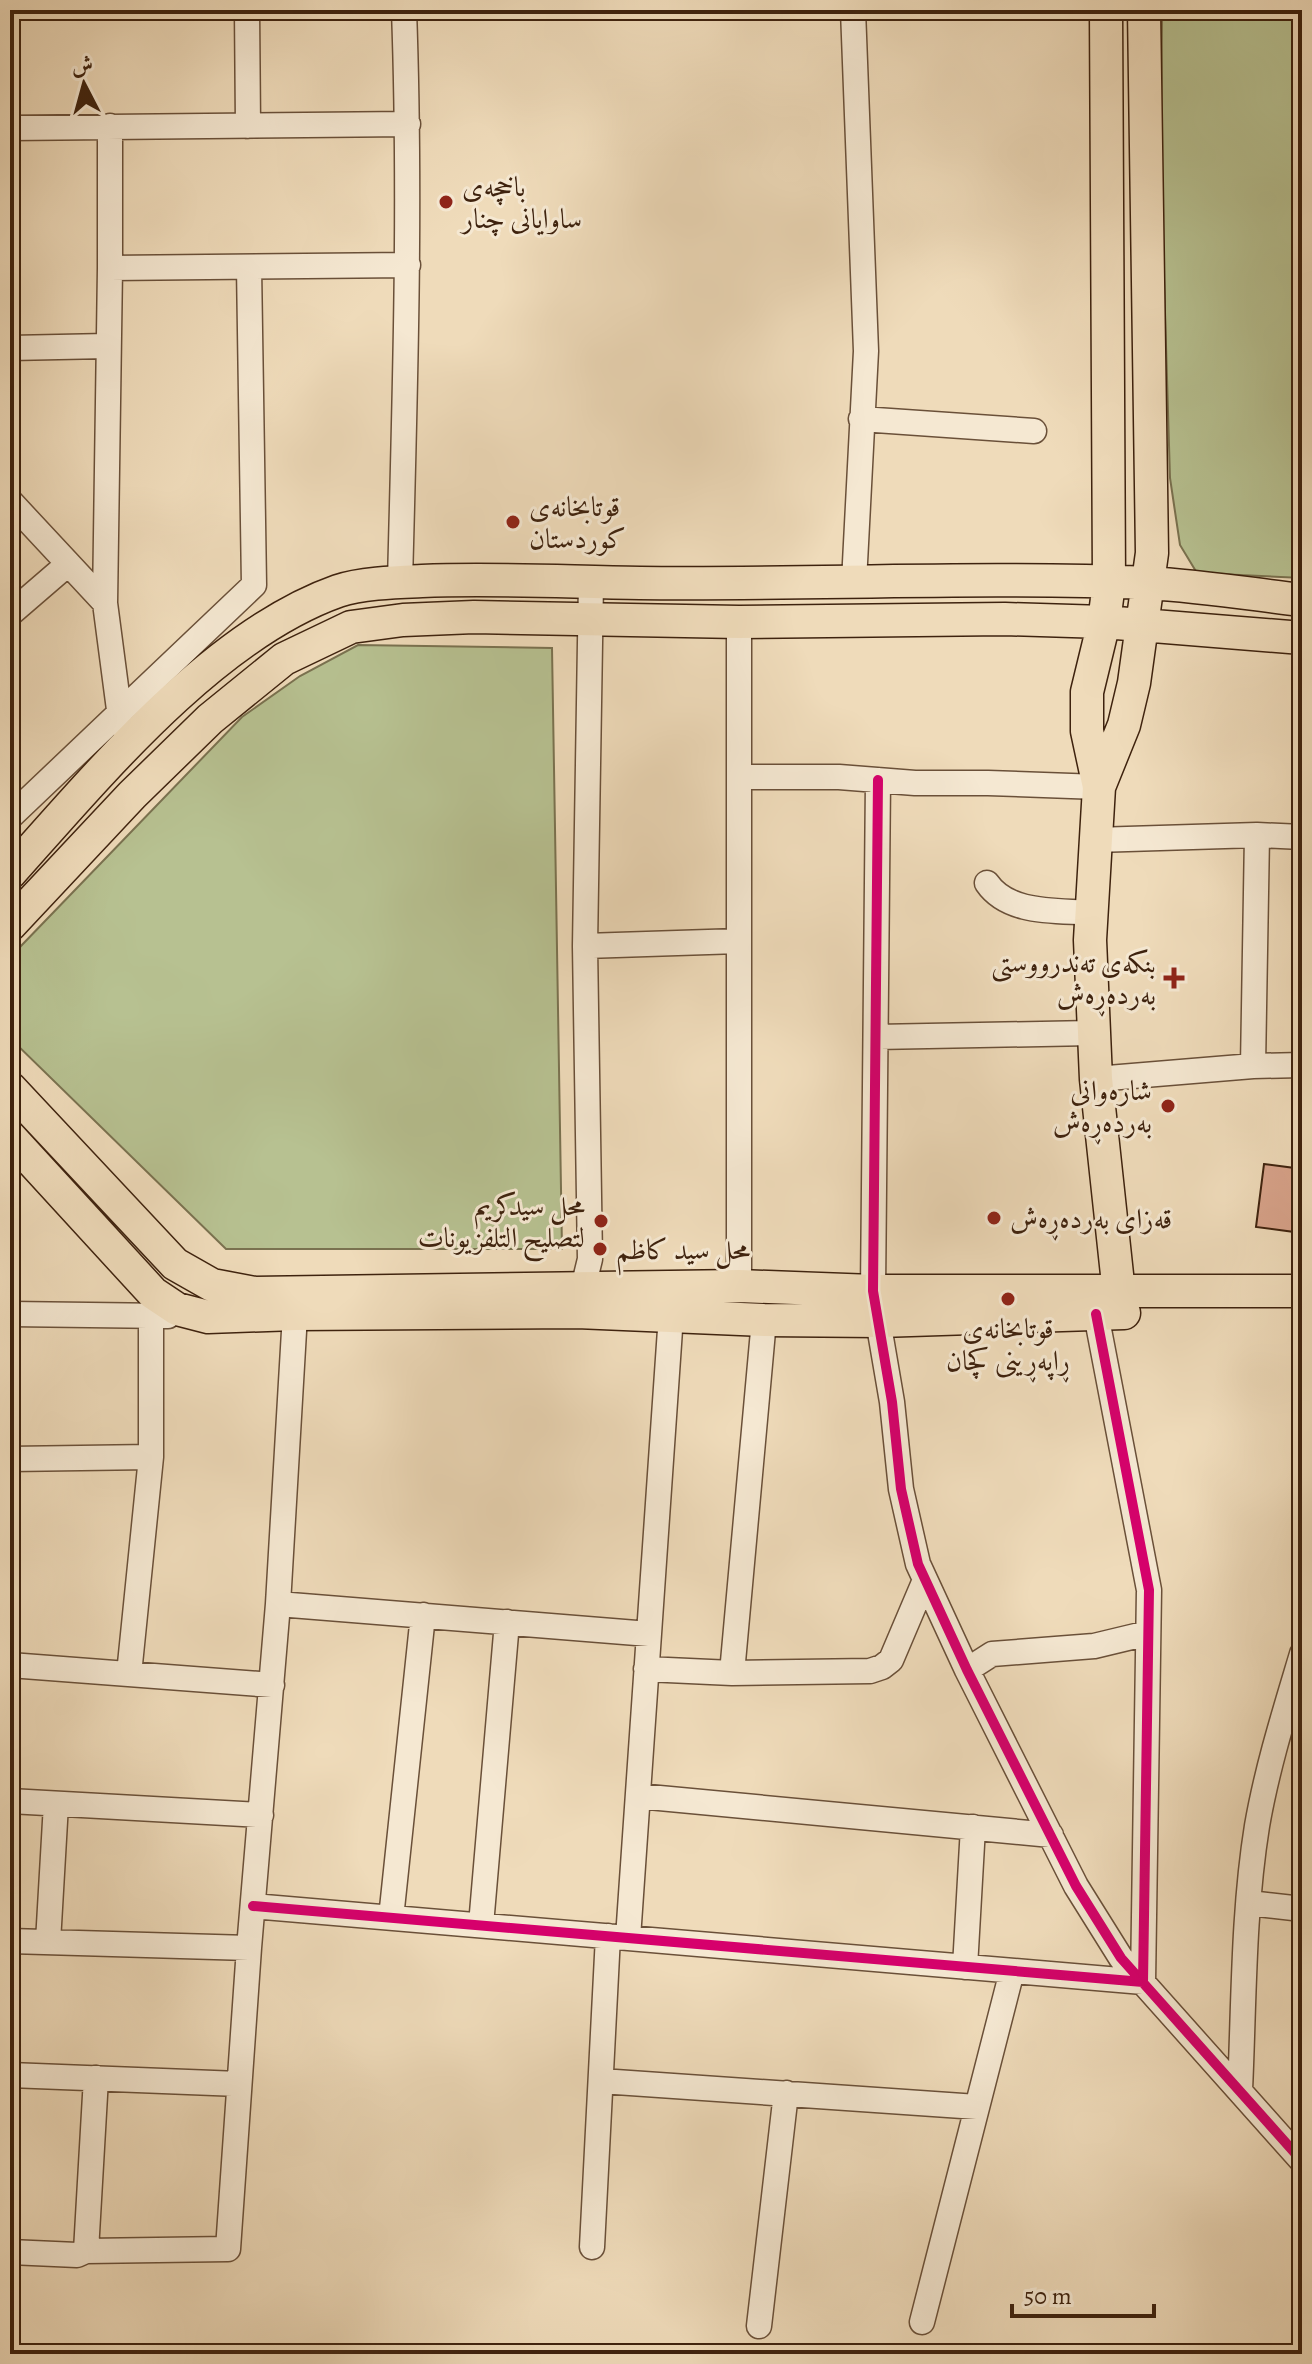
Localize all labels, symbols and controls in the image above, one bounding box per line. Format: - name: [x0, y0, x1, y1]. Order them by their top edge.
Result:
- north arrow: [44, 44, 124, 124]
- text: ش: [70, 49, 94, 81]
- place label: باخچەی ساوایانی چنار: [459, 168, 582, 238]
- marker: باخچەی ساوایانی چنار: [437, 193, 455, 211]
- place label: قوتابخانەی کوردستان: [529, 488, 626, 558]
- marker: قوتابخانەی کوردستان: [504, 513, 522, 531]
- place label: بنکەی تەندرووستی بەردەڕەش: [991, 944, 1156, 1017]
- marker: بنکەی تەندرووستی بەردەڕەش: [1163, 967, 1185, 989]
- place label: شارەوانی بەردەڕەش: [1053, 1072, 1152, 1145]
- marker: شارەوانی بەردەڕەش: [1159, 1097, 1177, 1115]
- place label: محل سيدكريم لتصليح التلفزيونات: [418, 1187, 585, 1262]
- place label: قەزای بەردەڕەش: [1010, 1200, 1172, 1241]
- marker: قەزای بەردەڕەش: [985, 1209, 1003, 1227]
- marker: محل سيدكريم لتصليح التلفزيونات: [592, 1212, 610, 1230]
- place label: محل سيد كاظم: [616, 1231, 750, 1276]
- marker: محل سيد كاظم: [591, 1240, 609, 1258]
- marker: قوتابخانەی ڕاپەڕینی کچان: [999, 1290, 1017, 1308]
- place label: قوتابخانەی ڕاپەڕینی کچان: [946, 1310, 1070, 1383]
- scale bar: [1012, 2268, 1154, 2318]
- text: 50 m: [1024, 2280, 1072, 2312]

